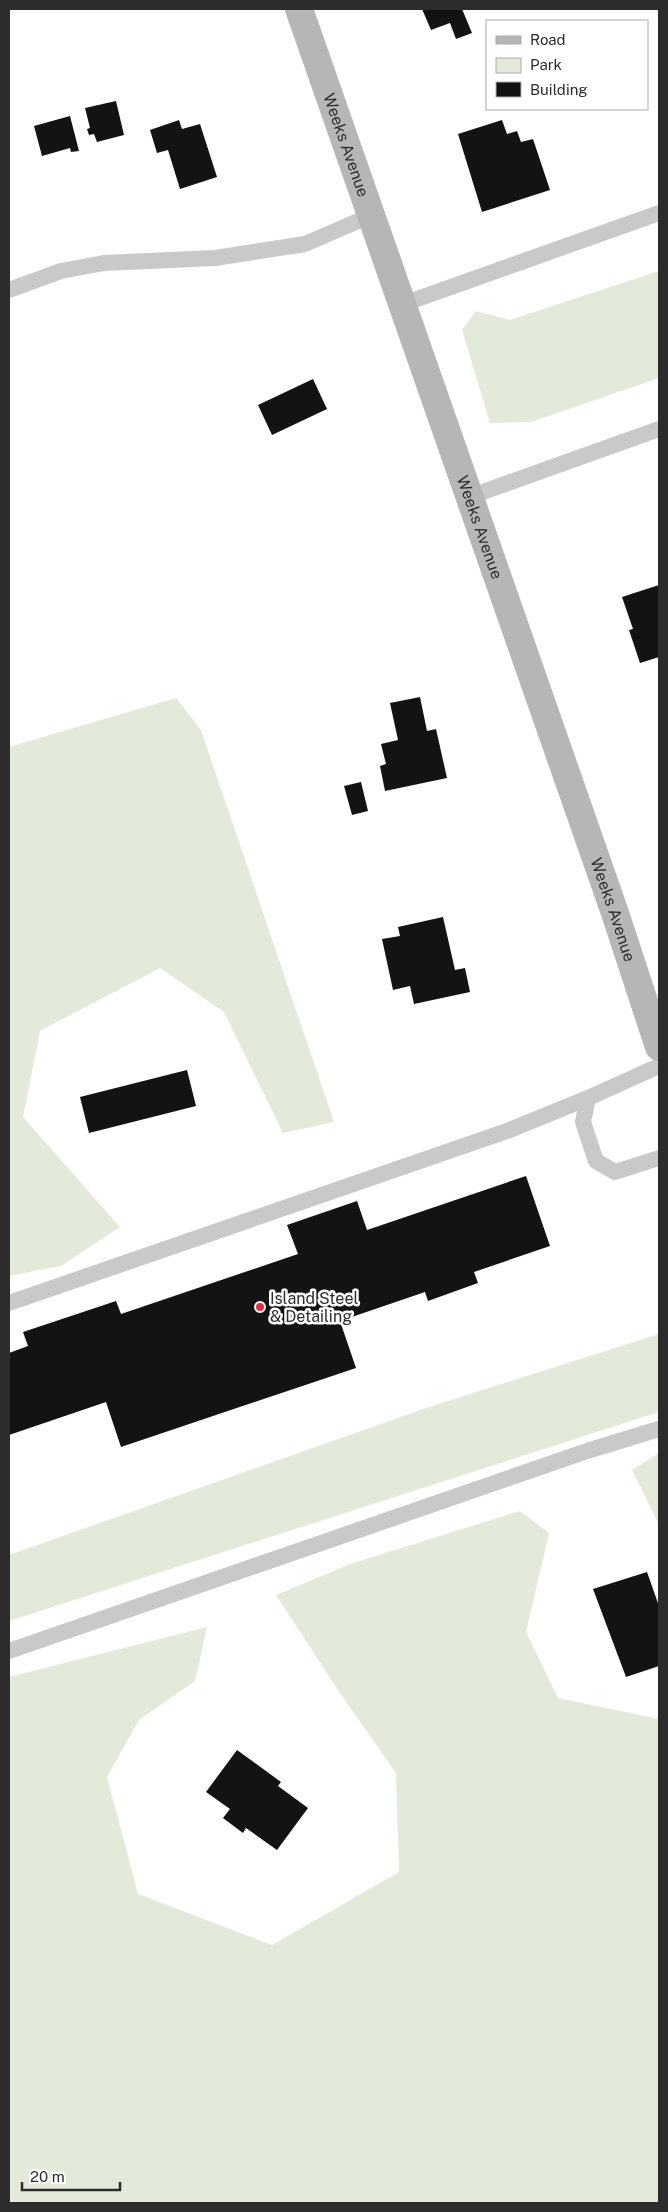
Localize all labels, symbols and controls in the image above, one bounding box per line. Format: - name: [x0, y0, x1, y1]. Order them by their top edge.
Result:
- legend: [486, 20, 648, 110]
- text: Road: [530, 31, 566, 48]
- text: Park: [530, 56, 562, 73]
- text: Building: [530, 81, 588, 98]
- street label: Weeks Avenue: [320, 91, 373, 199]
- street label: Weeks Avenue: [453, 473, 507, 582]
- street label: Weeks Avenue: [587, 855, 640, 964]
- place label: Island Steel & Detailing: [270, 1289, 358, 1326]
- marker: Island Steel & Detailing: [254, 1301, 266, 1313]
- scale bar: [22, 2160, 120, 2192]
- text: 20 m: [30, 2168, 65, 2185]

